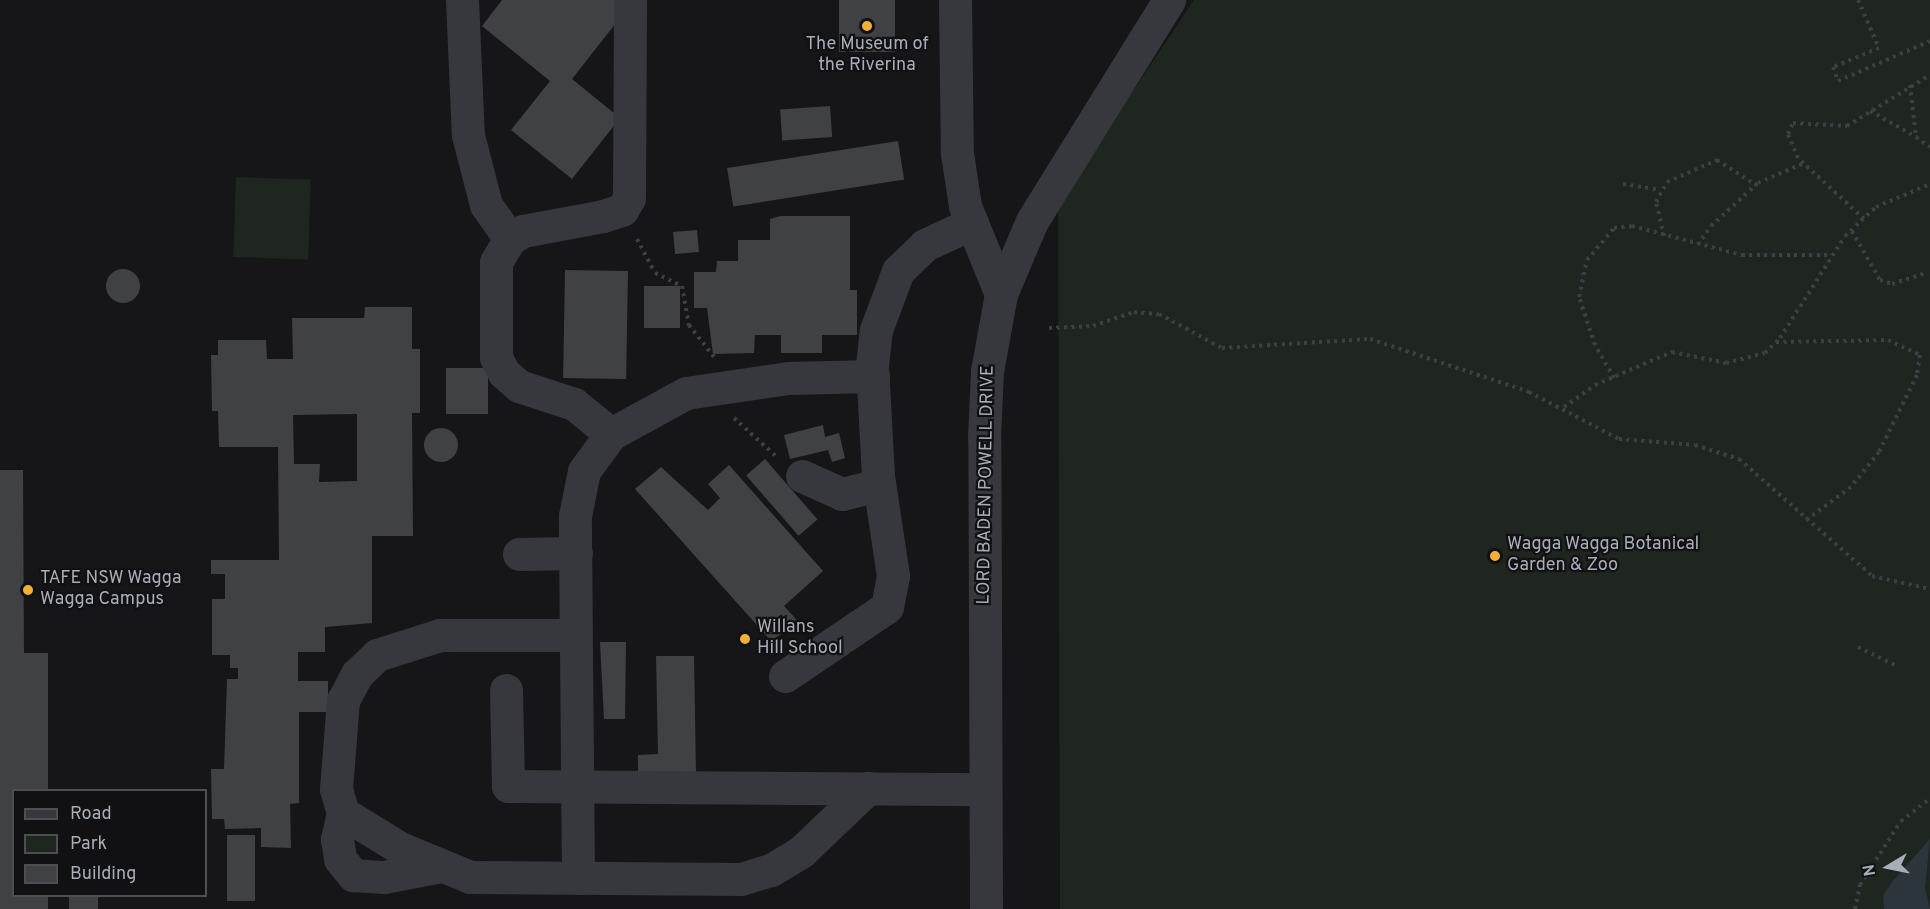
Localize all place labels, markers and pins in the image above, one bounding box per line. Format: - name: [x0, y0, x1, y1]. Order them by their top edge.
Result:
- marker: The Museum of the Riverina: [860, 19, 874, 33]
- place label: The Museum of the Riverina: [806, 35, 928, 78]
- place label: Wagga Wagga Botanical Garden & Zoo: [1507, 535, 1700, 578]
- marker: Wagga Wagga Botanical Garden & Zoo: [1488, 549, 1502, 563]
- place label: TAFE NSW Wagga Wagga Campus: [40, 569, 182, 612]
- marker: TAFE NSW Wagga Wagga Campus: [21, 583, 35, 597]
- place label: Willans Hill School: [757, 618, 843, 660]
- marker: Willans Hill School: [738, 632, 752, 646]

